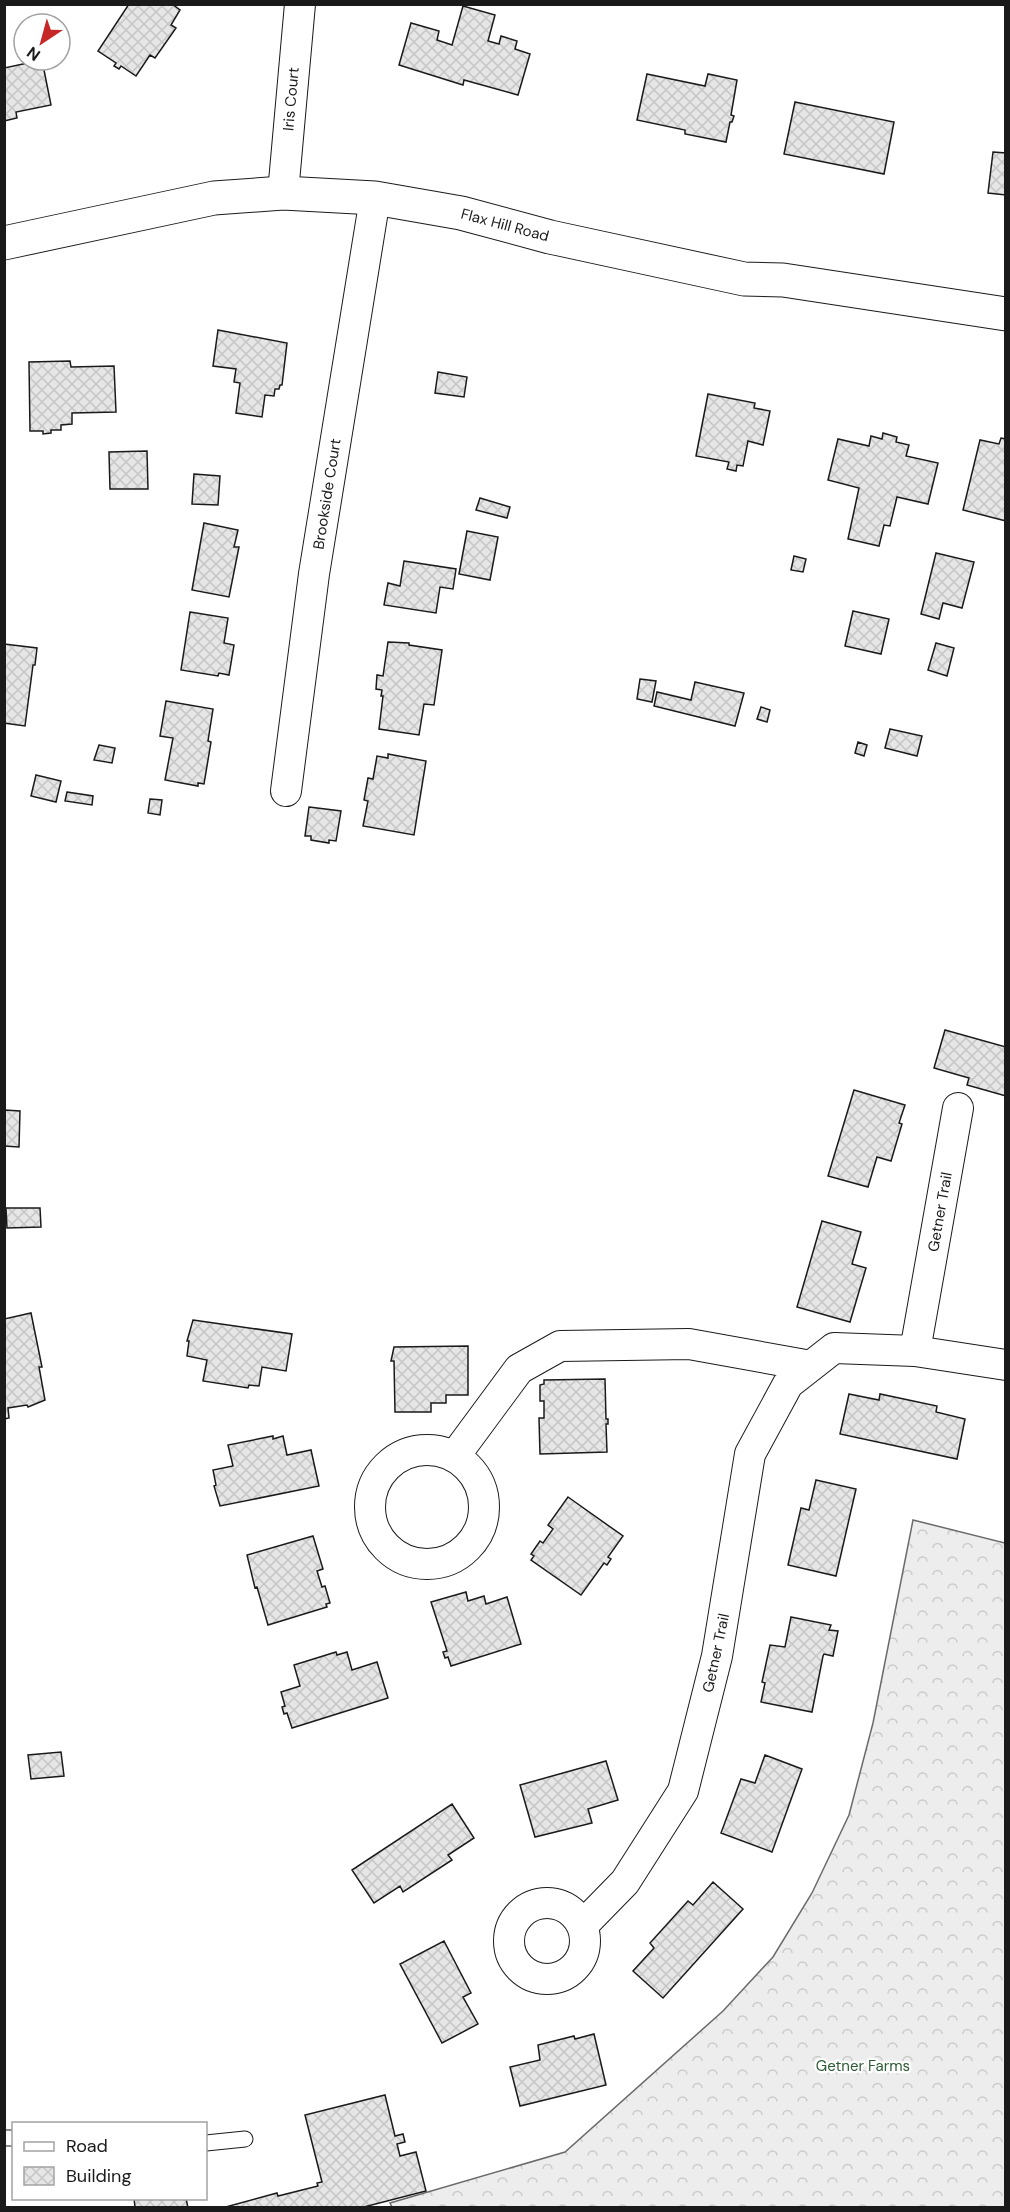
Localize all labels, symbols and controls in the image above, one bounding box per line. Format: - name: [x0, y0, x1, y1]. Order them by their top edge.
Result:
- north arrow: [12, 12, 72, 72]
- text: N: [23, 42, 44, 66]
- street label: Iris Court: [278, 66, 304, 132]
- street label: Flax Hill Road: [459, 204, 551, 246]
- street label: Brookside Court: [308, 437, 346, 551]
- street label: Getner Trail: [923, 1171, 957, 1253]
- street label: Getner Trail: [698, 1612, 734, 1694]
- park label: Getner Farms: [816, 2056, 910, 2076]
- legend: [12, 2122, 207, 2200]
- text: Road: [66, 2134, 108, 2158]
- text: Building: [66, 2164, 131, 2188]

